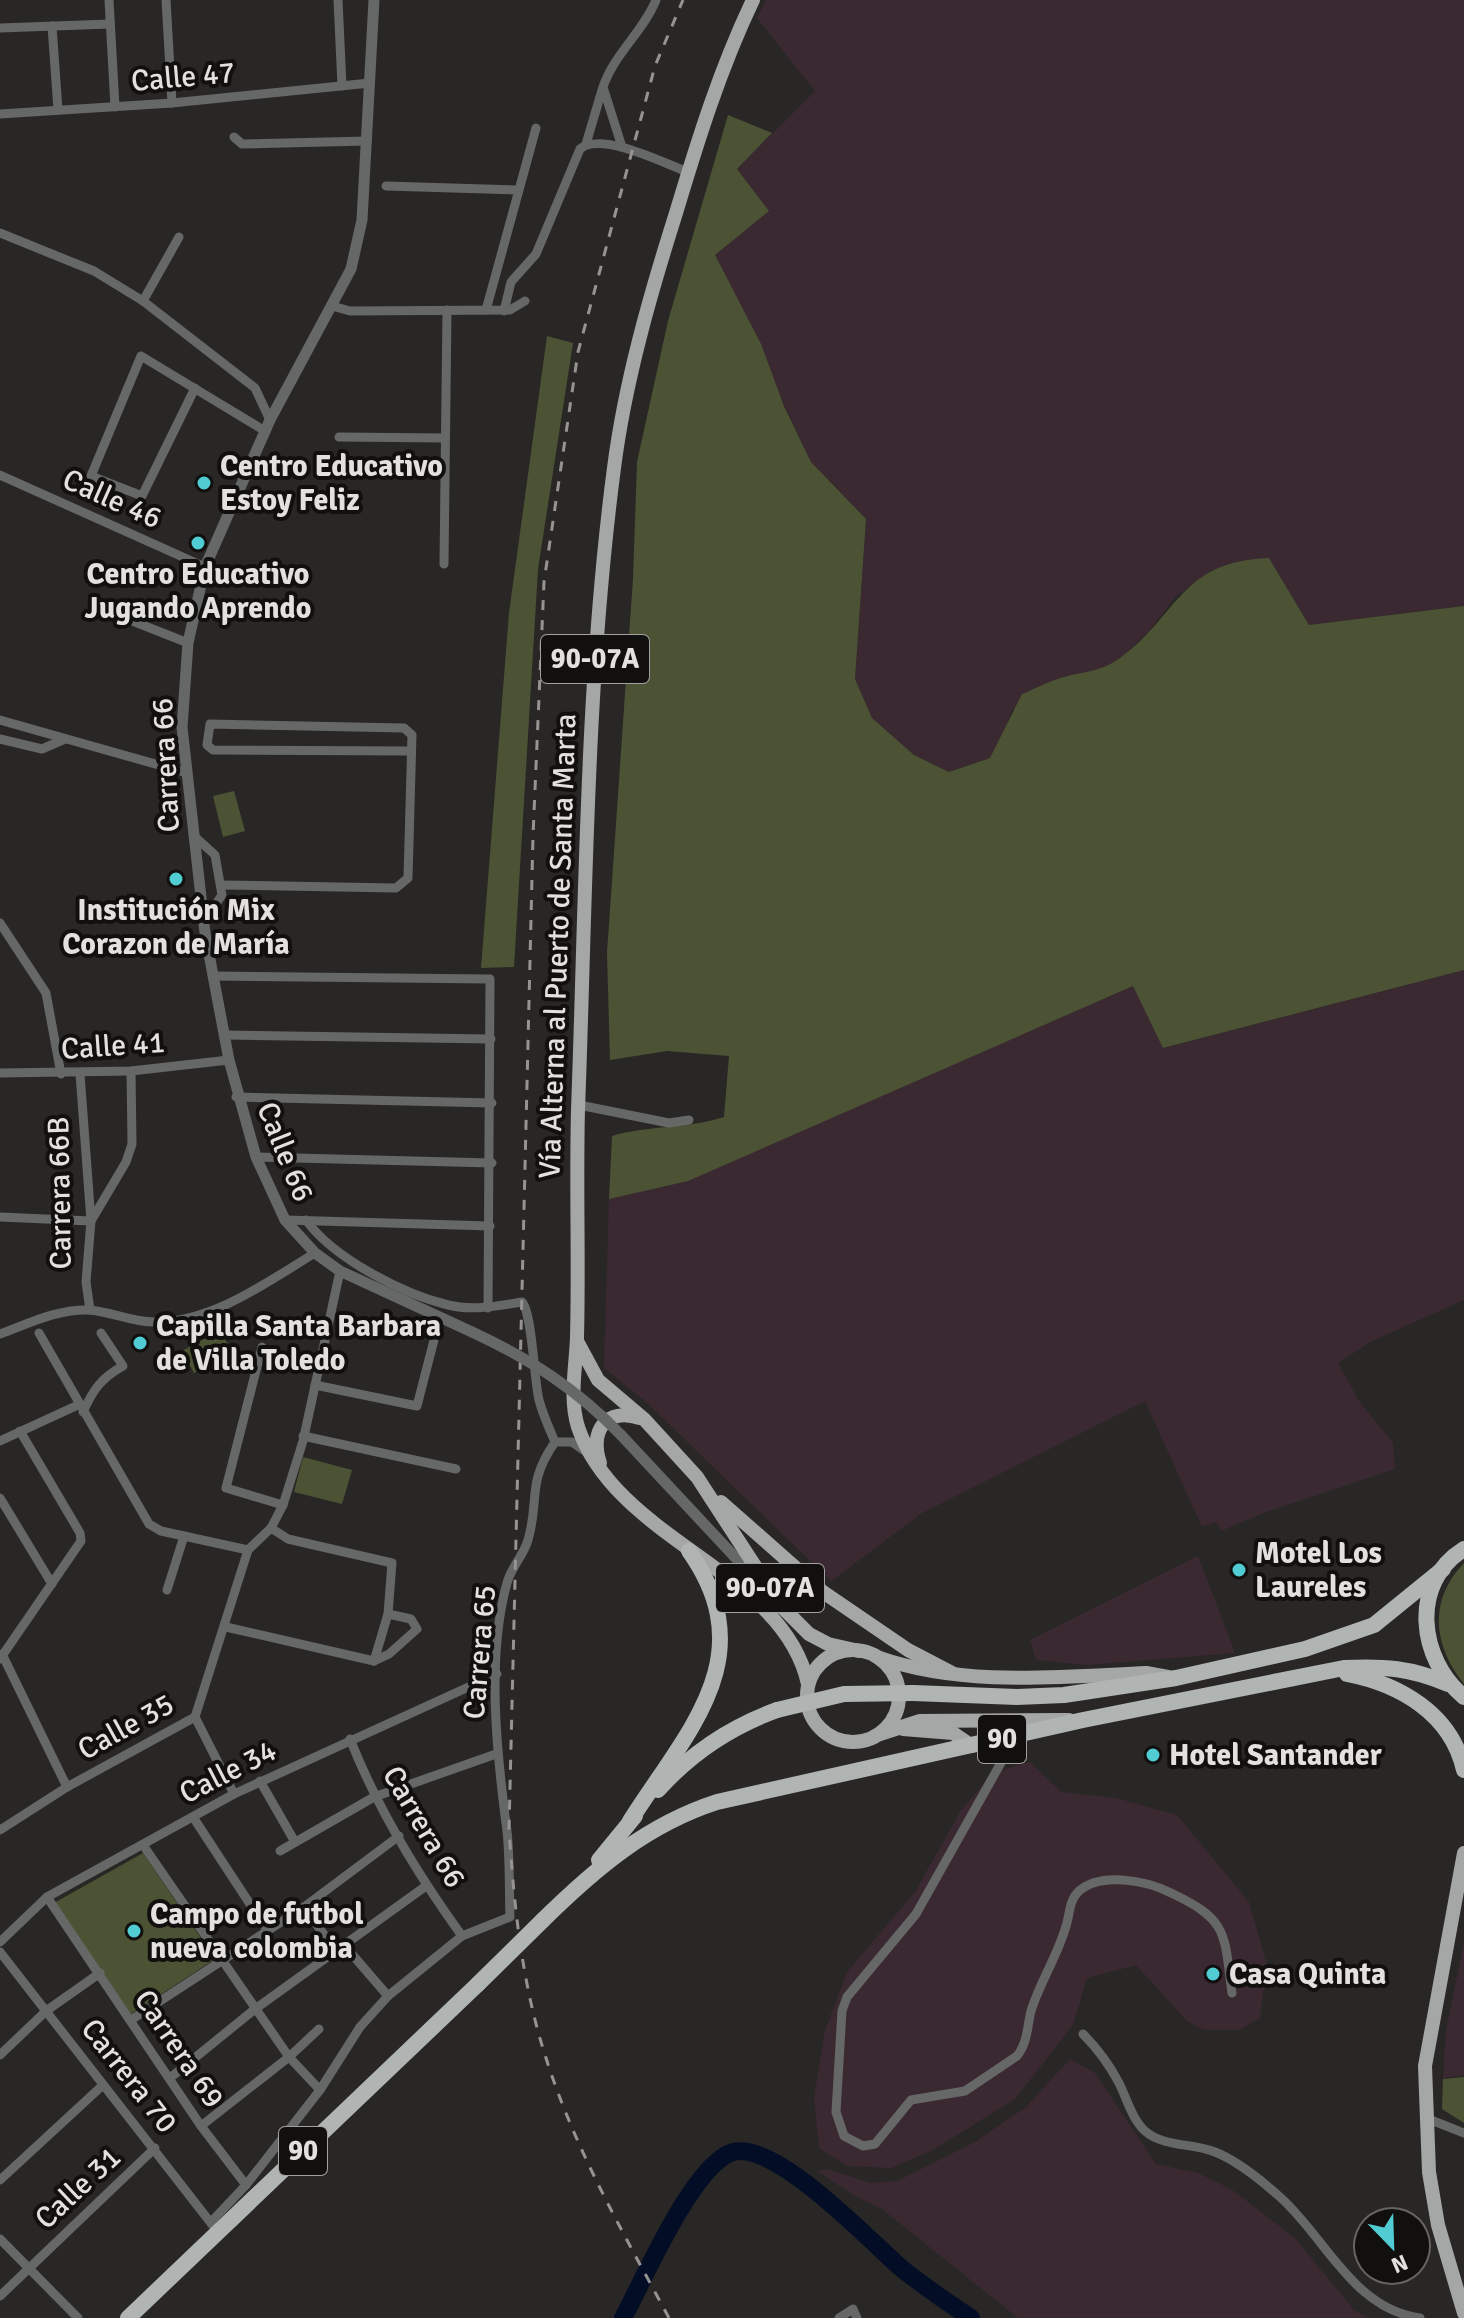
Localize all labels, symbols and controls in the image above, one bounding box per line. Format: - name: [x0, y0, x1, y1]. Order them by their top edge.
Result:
- street label: Calle 47: [130, 54, 236, 100]
- place label: Centro Educativo Estoy Feliz: [220, 448, 443, 519]
- street label: Calle 46: [57, 461, 167, 537]
- marker: Centro Educativo Estoy Feliz: [195, 474, 213, 492]
- marker: Centro Educativo Jugando Aprendo: [189, 534, 207, 552]
- place label: Centro Educativo Jugando Aprendo: [85, 556, 311, 627]
- road number: 90-07A: [541, 635, 649, 683]
- street label: Carrera 66: [144, 697, 188, 833]
- street label: Vía Alterna al Puerto de Santa Marta: [531, 713, 585, 1179]
- marker: Institución Mix Corazon de María: [167, 870, 185, 888]
- place label: Institución Mix Corazon de María: [62, 892, 290, 963]
- street label: Calle 41: [60, 1024, 166, 1068]
- street label: Calle 66: [248, 1097, 322, 1207]
- street label: Carrera 66B: [40, 1116, 80, 1270]
- place label: Capilla Santa Barbara de Villa Toledo: [156, 1308, 441, 1379]
- marker: Capilla Santa Barbara de Villa Toledo: [131, 1334, 149, 1352]
- place label: Motel Los Laureles: [1255, 1535, 1382, 1606]
- marker: Motel Los Laureles: [1230, 1561, 1248, 1579]
- road number: 90-07A: [716, 1564, 824, 1612]
- street label: Carrera 65: [456, 1583, 504, 1721]
- street label: Calle 35: [71, 1686, 181, 1768]
- road number: 90: [978, 1715, 1026, 1763]
- street label: Calle 34: [173, 1732, 283, 1812]
- place label: Hotel Santander: [1169, 1737, 1382, 1774]
- marker: Hotel Santander: [1144, 1746, 1162, 1764]
- street label: Carrera 66: [374, 1759, 474, 1895]
- place label: Campo de futbol nueva colombia: [150, 1896, 364, 1967]
- marker: Campo de futbol nueva colombia: [125, 1922, 143, 1940]
- place label: Casa Quinta: [1229, 1956, 1386, 1993]
- marker: Casa Quinta: [1204, 1965, 1222, 1983]
- street label: Carrera 69: [126, 1983, 232, 2115]
- street label: Carrera 70: [73, 2012, 185, 2140]
- road number: 90: [279, 2127, 327, 2175]
- street label: Calle 31: [27, 2139, 129, 2237]
- north arrow: [1352, 2206, 1432, 2286]
- text: N: [1387, 2249, 1412, 2279]

